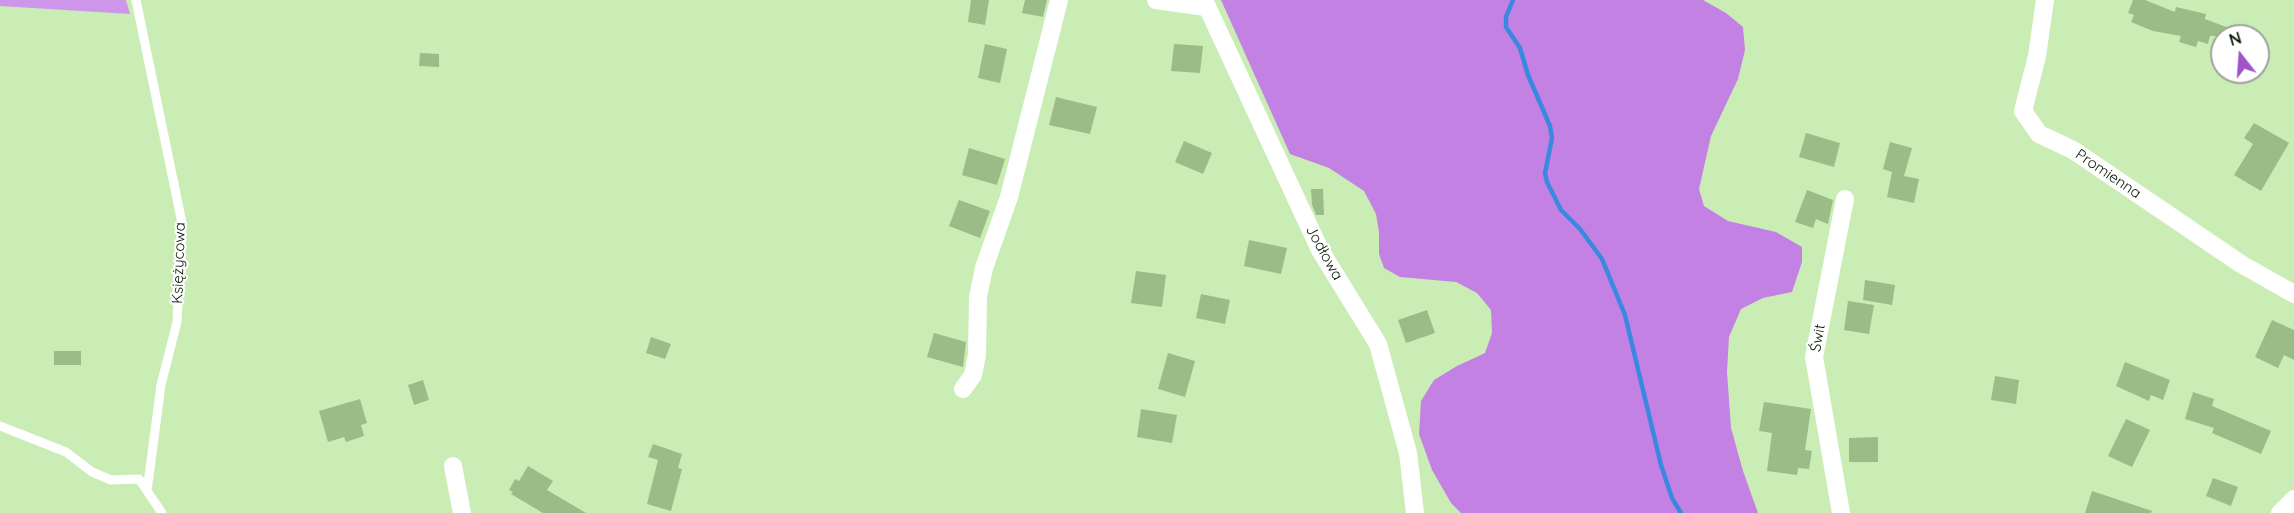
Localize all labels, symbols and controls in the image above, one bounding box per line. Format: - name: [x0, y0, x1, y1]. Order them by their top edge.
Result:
- north arrow: [2210, 24, 2270, 84]
- text: N: [2227, 27, 2244, 50]
- street label: Promienna: [2072, 146, 2144, 202]
- street label: Księżycowa: [169, 222, 189, 304]
- street label: Jodłowa: [1302, 223, 1346, 283]
- street label: Świt: [1807, 323, 1829, 353]

